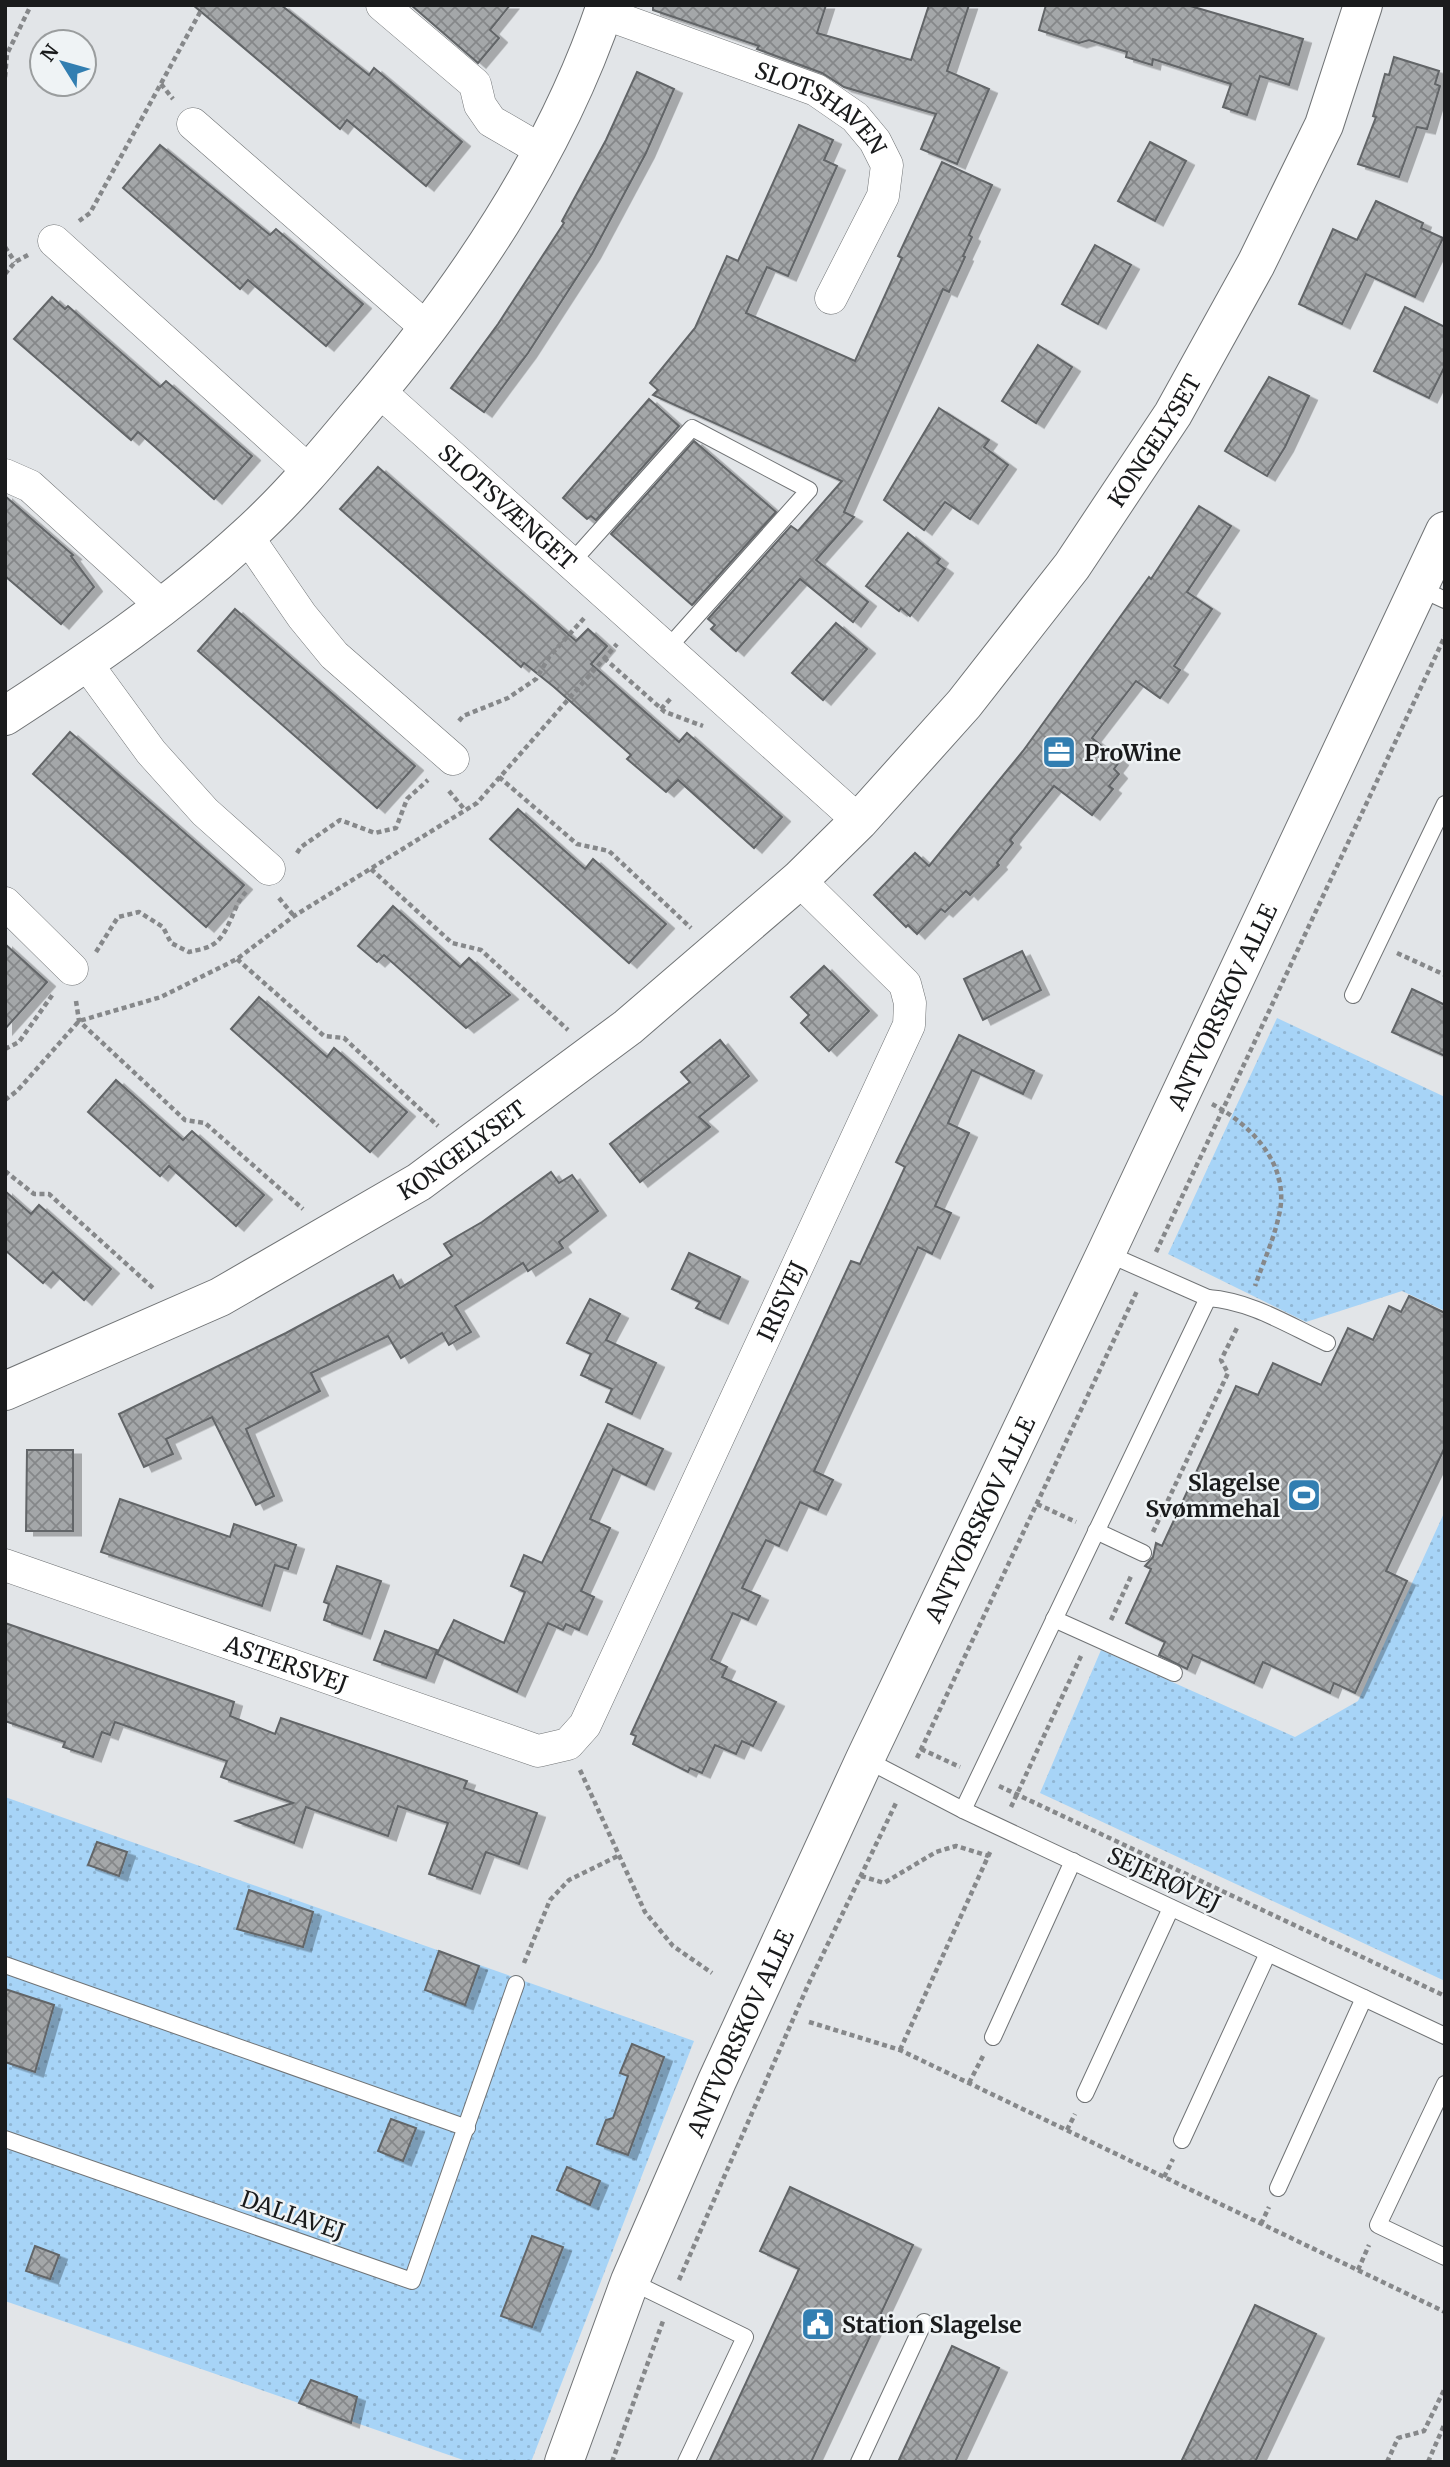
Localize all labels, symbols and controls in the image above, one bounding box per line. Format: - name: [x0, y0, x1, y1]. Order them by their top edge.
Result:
- north arrow: [28, 28, 98, 98]
- text: N: [35, 40, 64, 66]
- street label: SLOTSHAVEN: [751, 55, 894, 159]
- street label: KONGELYSET: [1101, 369, 1207, 512]
- street label: SLOTSVÆNGET: [433, 437, 583, 576]
- office icon: ProWine: [1040, 733, 1078, 771]
- place label: ProWine: [1084, 738, 1181, 767]
- street label: ANTVORSKOV ALLE: [1161, 898, 1283, 1115]
- street label: KONGELYSET: [392, 1093, 532, 1206]
- street label: IRISVEJ: [750, 1256, 812, 1346]
- street label: ANTVORSKOV ALLE: [918, 1411, 1041, 1627]
- place label: Slagelse Svømmehal: [1145, 1468, 1281, 1523]
- sports icon: Slagelse Svømmehal: [1285, 1476, 1323, 1514]
- street label: ASTERSVEJ: [220, 1628, 352, 1698]
- street label: SEJERØVEJ: [1103, 1840, 1225, 1918]
- street label: ANTVORSKOV ALLE: [680, 1924, 799, 2142]
- street label: DALIAVEJ: [237, 2184, 349, 2246]
- public building icon: Station Slagelse: [799, 2305, 837, 2343]
- place label: Station Slagelse: [842, 2310, 1022, 2339]

